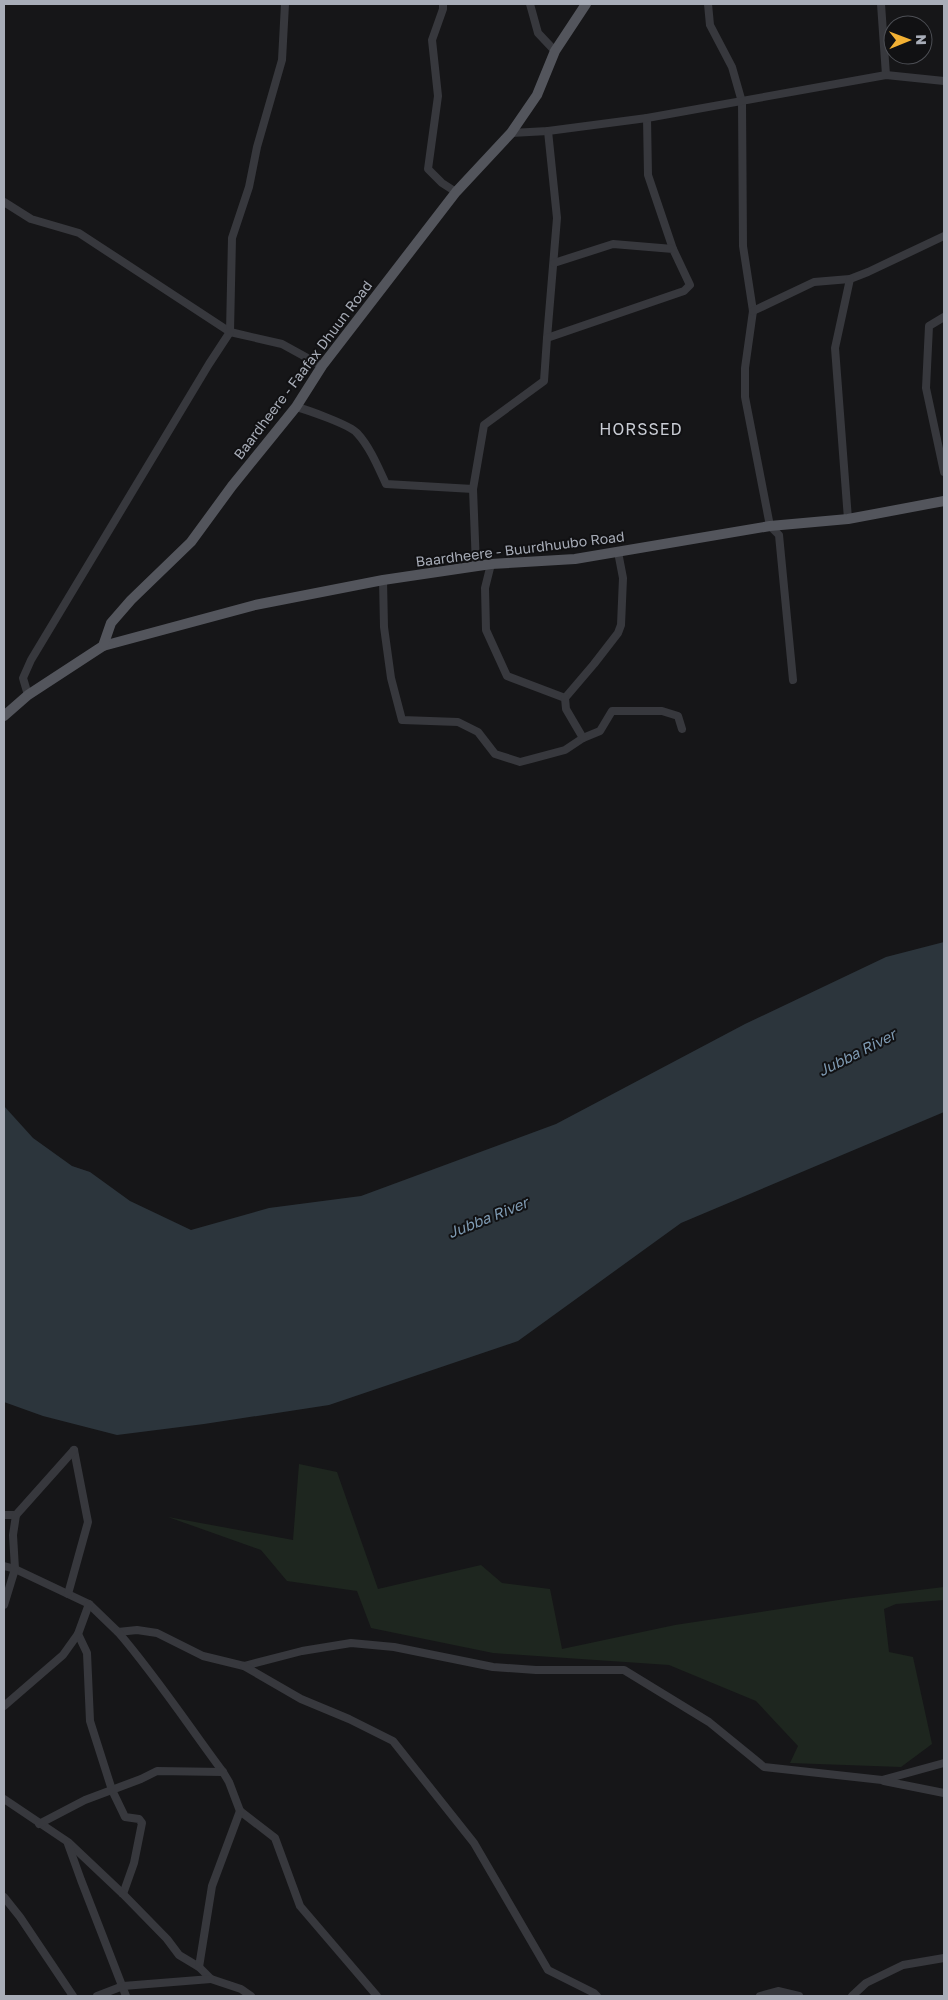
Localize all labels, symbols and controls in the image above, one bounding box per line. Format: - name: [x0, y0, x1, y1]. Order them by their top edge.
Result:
- north arrow: [883, 15, 933, 65]
- text: N: [913, 34, 930, 45]
- street label: Baardheere - Faafax Dhuun Road: [230, 277, 375, 462]
- district label: HORSSED: [599, 419, 683, 439]
- street label: Baardheere - Buurdhuubo Road: [415, 527, 625, 570]
- water label: Jubba River: [815, 1024, 900, 1079]
- water label: Jubba River: [445, 1192, 532, 1241]

